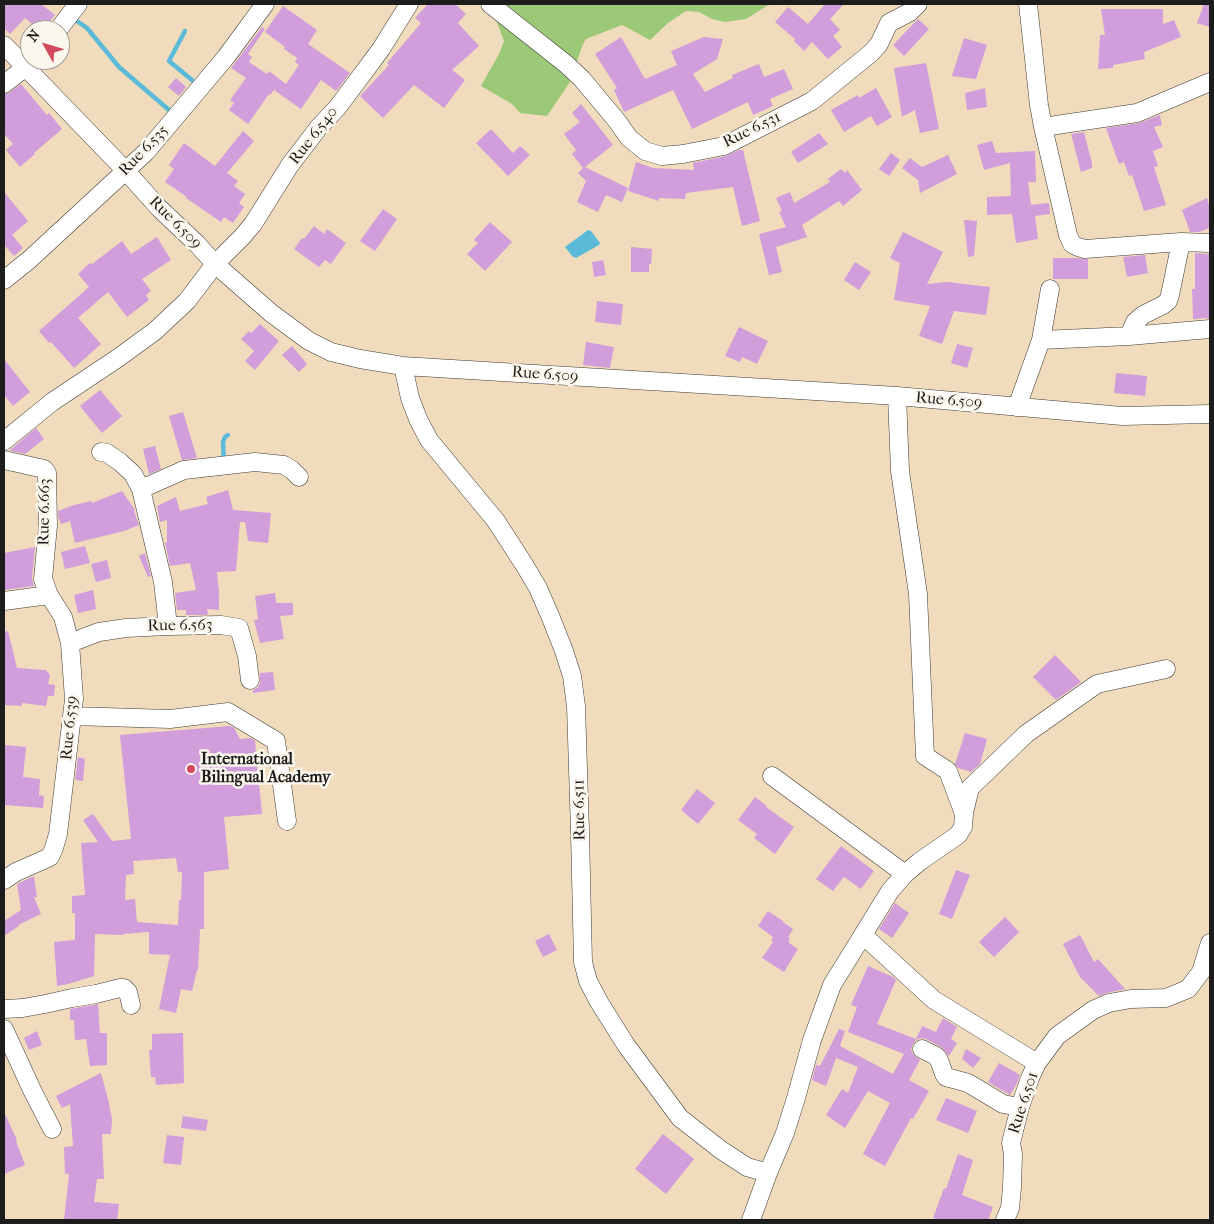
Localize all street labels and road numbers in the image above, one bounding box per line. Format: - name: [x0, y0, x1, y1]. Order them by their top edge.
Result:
- street label: Rue 6.540: [286, 103, 342, 169]
- street label: Rue 6.531: [720, 108, 784, 152]
- street label: Rue 6.535: [115, 122, 173, 180]
- street label: Rue 6.509: [145, 193, 205, 253]
- street label: Rue 6.509: [511, 363, 579, 387]
- street label: Rue 6.509: [915, 389, 983, 413]
- street label: Rue 6.663: [35, 478, 55, 546]
- street label: Rue 6.563: [147, 616, 213, 636]
- street label: Rue 6.539: [58, 695, 82, 761]
- street label: Rue 6.511: [570, 779, 590, 841]
- street label: Rue 6.501: [1005, 1070, 1043, 1136]

